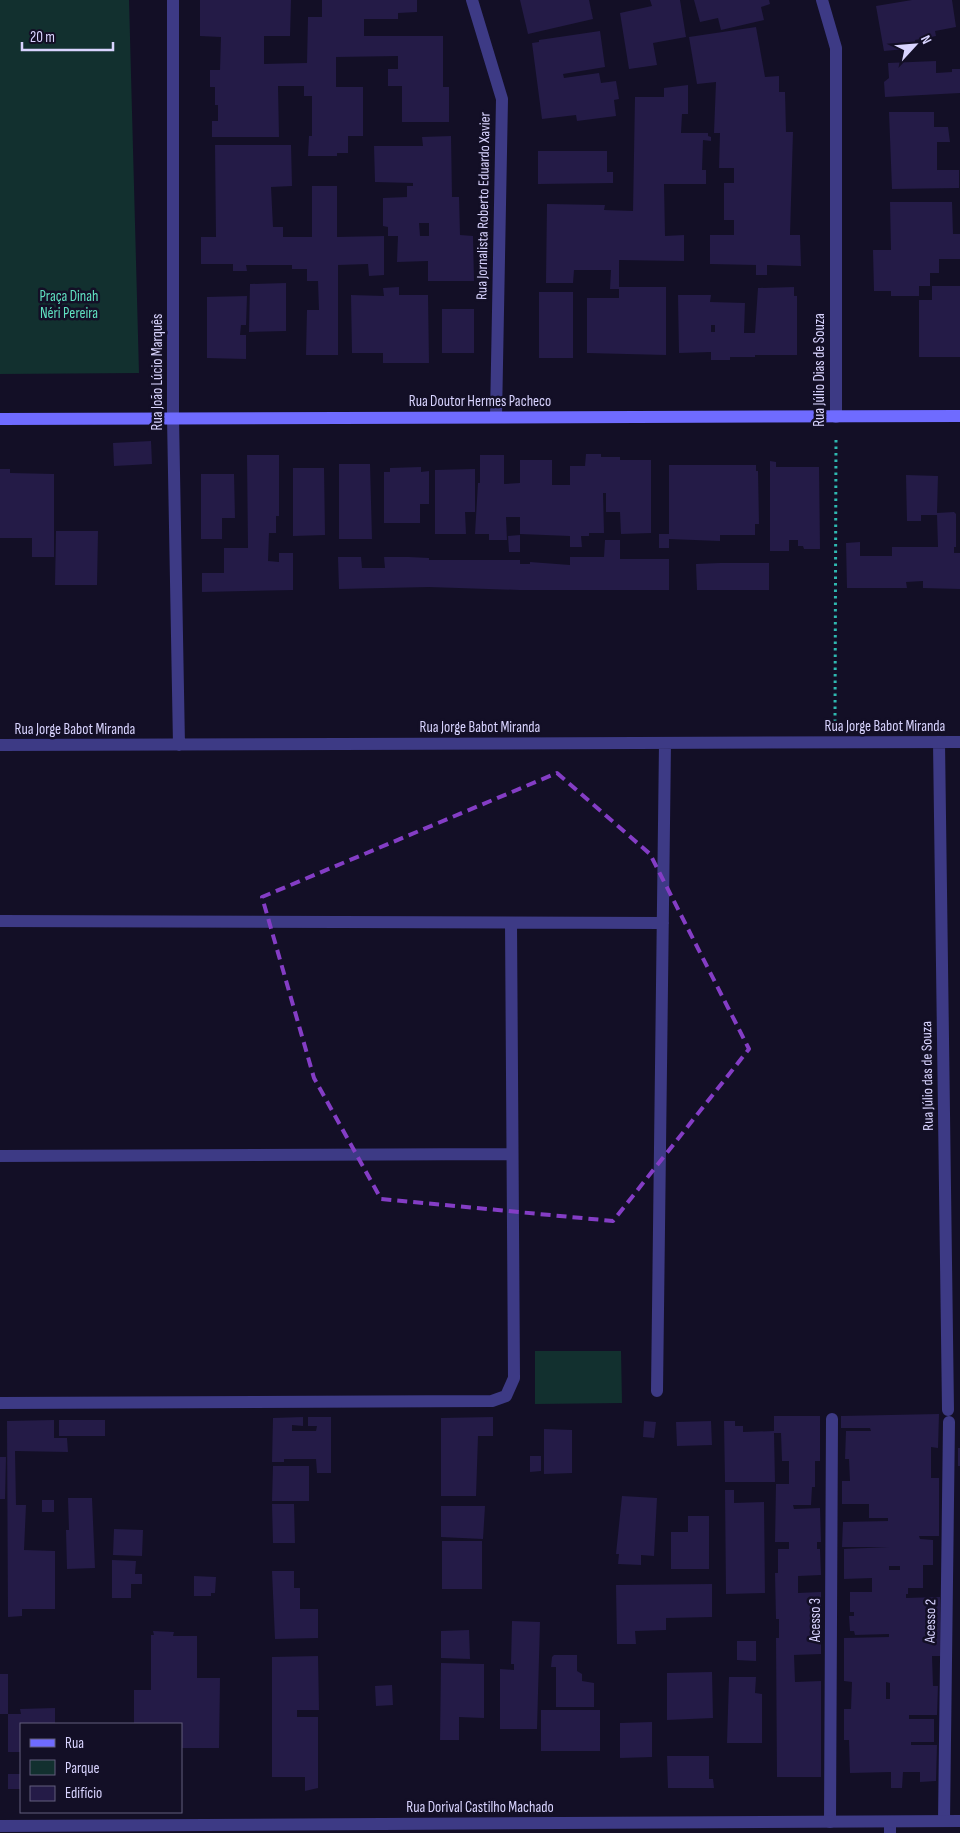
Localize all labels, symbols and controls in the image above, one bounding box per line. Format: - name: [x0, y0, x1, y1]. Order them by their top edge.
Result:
- scale bar: [22, 20, 114, 52]
- north arrow: [890, 20, 940, 70]
- text: 20 m: [30, 28, 55, 47]
- text: N: [917, 32, 936, 47]
- street label: Rua Jornalista Roberto Eduardo Xavier: [472, 111, 495, 300]
- park label: Praça Dinah Néri Pereira: [40, 287, 98, 323]
- street label: Rua Júlio Dias de Souza: [810, 313, 829, 427]
- street label: Rua João Lúcio Marquês: [148, 314, 167, 430]
- street label: Rua Doutor Hermes Pacheco: [409, 392, 551, 411]
- street label: Rua Jorge Babot Miranda: [825, 717, 946, 736]
- street label: Rua Jorge Babot Miranda: [420, 718, 541, 737]
- street label: Rua Jorge Babot Miranda: [15, 720, 136, 739]
- street label: Rua Júlio das de Souza: [917, 1021, 938, 1131]
- street label: Acesso 3: [806, 1598, 825, 1643]
- street label: Acesso 2: [921, 1599, 940, 1644]
- legend: [20, 1723, 182, 1813]
- text: Rua: [65, 1734, 84, 1753]
- text: Parque: [65, 1759, 100, 1778]
- text: Edifício: [65, 1784, 102, 1803]
- street label: Rua Dorival Castilho Machado: [406, 1798, 554, 1817]

